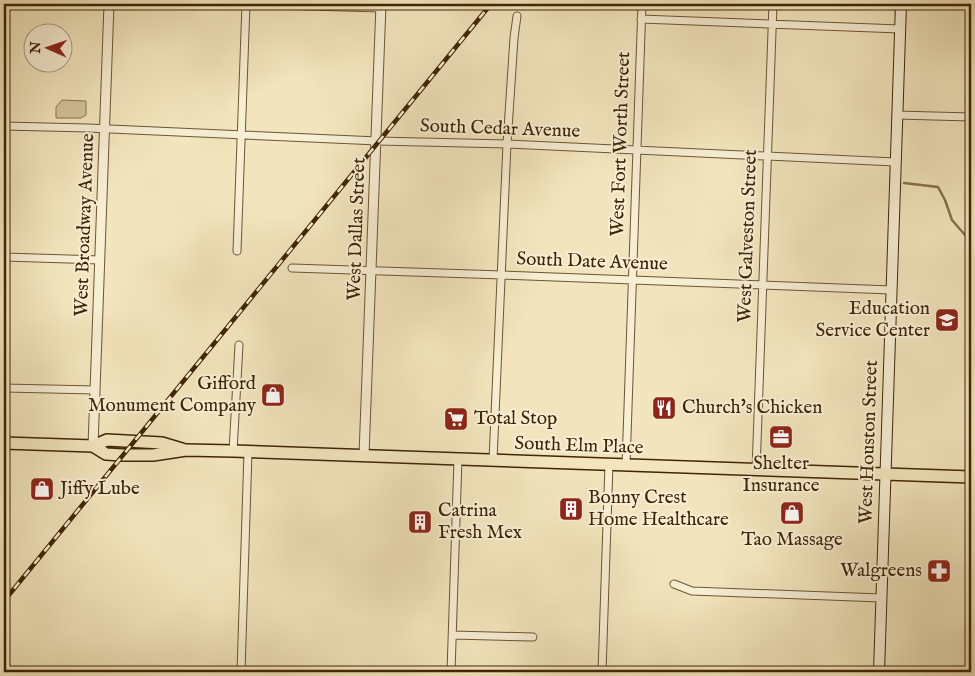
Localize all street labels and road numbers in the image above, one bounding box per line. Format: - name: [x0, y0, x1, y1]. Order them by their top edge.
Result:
- street label: West Fort Worth Street: [606, 51, 636, 237]
- street label: South Cedar Avenue: [419, 114, 581, 144]
- street label: West Broadway Avenue: [70, 133, 100, 317]
- street label: West Galveston Street: [733, 148, 763, 323]
- street label: West Dallas Street: [343, 156, 372, 301]
- street label: South Date Avenue: [516, 247, 668, 277]
- street label: West Houston Street: [854, 359, 884, 524]
- street label: South Elm Place: [514, 432, 644, 460]

